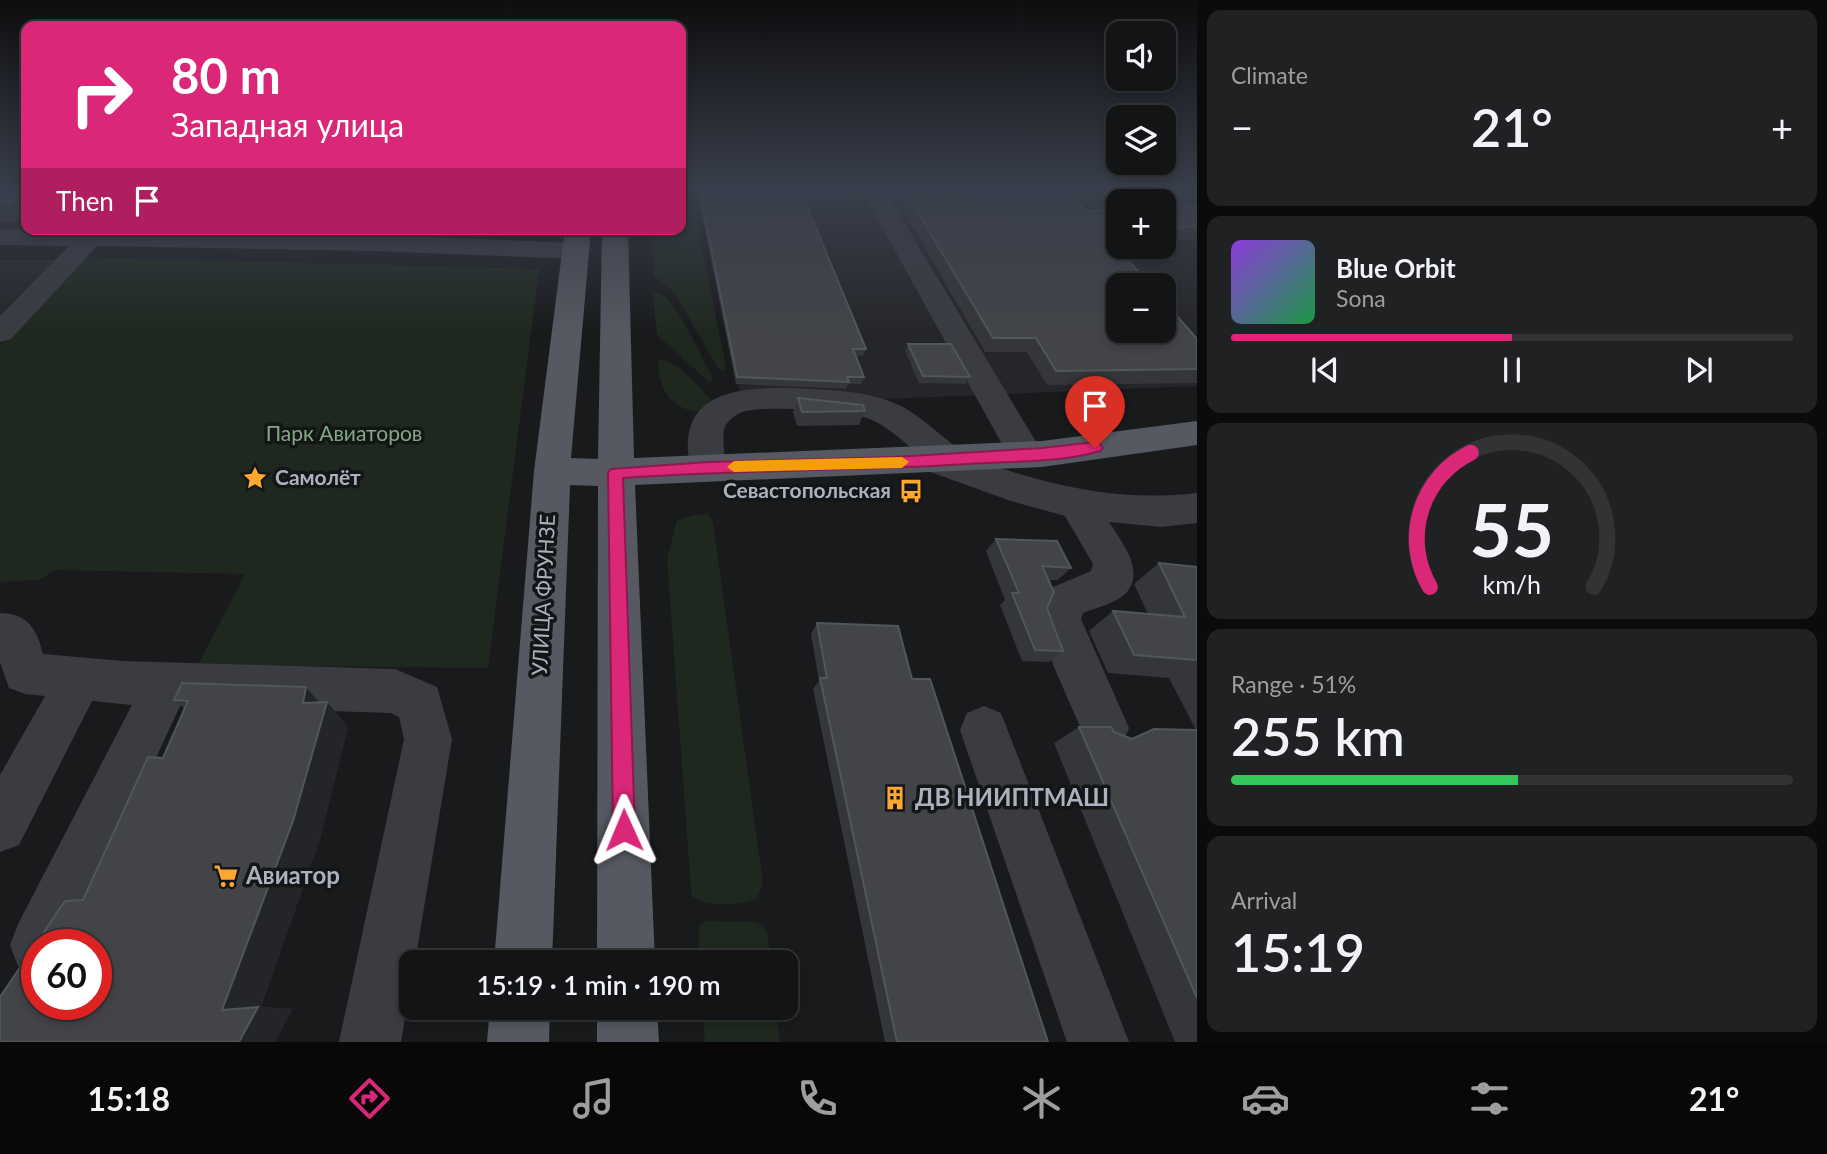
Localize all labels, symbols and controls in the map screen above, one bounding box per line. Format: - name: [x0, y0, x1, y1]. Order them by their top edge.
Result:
- map controls: [1106, 21, 1176, 343]
- button: sound: [1106, 21, 1176, 91]
- text: 80 m: [171, 46, 281, 104]
- icon: right: [56, 49, 147, 140]
- text: Climate: [1231, 61, 1308, 89]
- text: 21°: [1471, 96, 1553, 158]
- text: −: [1231, 104, 1253, 150]
- text: +: [1771, 104, 1793, 150]
- text: Западная улица: [171, 105, 404, 144]
- button: layers: [1106, 105, 1176, 175]
- icon: arrive: [128, 182, 166, 220]
- text: Then: [56, 185, 114, 217]
- button: +: [1106, 189, 1176, 259]
- text: Blue Orbit: [1336, 252, 1456, 284]
- button: −: [1106, 273, 1176, 343]
- text: Sona: [1336, 284, 1386, 312]
- icon: previous: [1306, 351, 1344, 389]
- icon: pause: [1493, 351, 1531, 389]
- icon: next: [1680, 351, 1718, 389]
- pin: [1065, 376, 1125, 448]
- icon: arrive: [1076, 387, 1114, 425]
- park label: Парк Авиаторов: [266, 420, 422, 445]
- place icon: Самолёт: [241, 464, 269, 492]
- place label: Самолёт: [275, 464, 361, 489]
- place label: Севастопольская: [723, 477, 891, 502]
- bus stop icon: Севастопольская: [897, 477, 925, 505]
- text: 55: [1470, 485, 1554, 573]
- street label: УЛИЦА ФРУНЗЕ: [526, 514, 559, 676]
- text: km/h: [1483, 569, 1541, 599]
- text: Range · 51%: [1231, 670, 1356, 698]
- text: 255 km: [1231, 705, 1405, 767]
- place label: ДВ НИИПТМАШ: [915, 782, 1109, 811]
- building icon: ДВ НИИПТМАШ: [881, 784, 909, 812]
- position arrow: [587, 793, 661, 867]
- place label: Авиатор: [245, 860, 340, 889]
- supermarket icon: Авиатор: [212, 862, 240, 890]
- text: Arrival: [1231, 886, 1297, 914]
- text: 15:19: [1231, 921, 1365, 983]
- speed limit sign: 60: [21, 929, 112, 1020]
- text: 15:19 · 1 min · 190 m: [476, 969, 721, 1001]
- icon: directions: [345, 1074, 394, 1123]
- icon: music: [569, 1074, 618, 1123]
- icon: phone: [793, 1074, 842, 1123]
- icon: climate: [1017, 1074, 1066, 1123]
- icon: car: [1241, 1074, 1290, 1123]
- icon: filters: [1465, 1074, 1514, 1123]
- text: 15:18: [88, 1079, 170, 1118]
- text: 21°: [1689, 1079, 1739, 1118]

